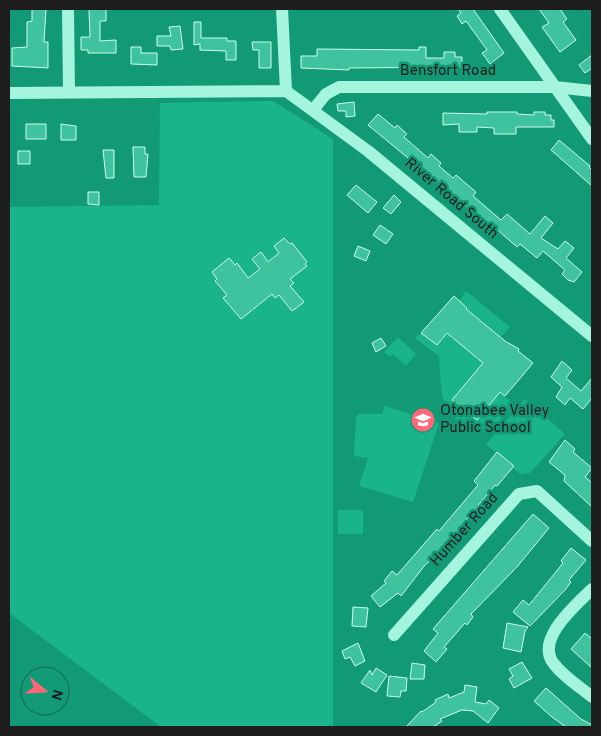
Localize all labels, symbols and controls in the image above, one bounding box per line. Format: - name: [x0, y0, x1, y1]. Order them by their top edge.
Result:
- street label: Bensfort Road: [400, 62, 496, 81]
- street label: River Road South: [400, 154, 502, 244]
- place label: Otonabee Valley Public School: [440, 402, 549, 438]
- school or university icon: Otonabee Valley Public School: [410, 407, 436, 433]
- street label: Humber Road: [427, 489, 503, 571]
- north arrow: [20, 666, 70, 716]
- text: N: [46, 687, 66, 702]

